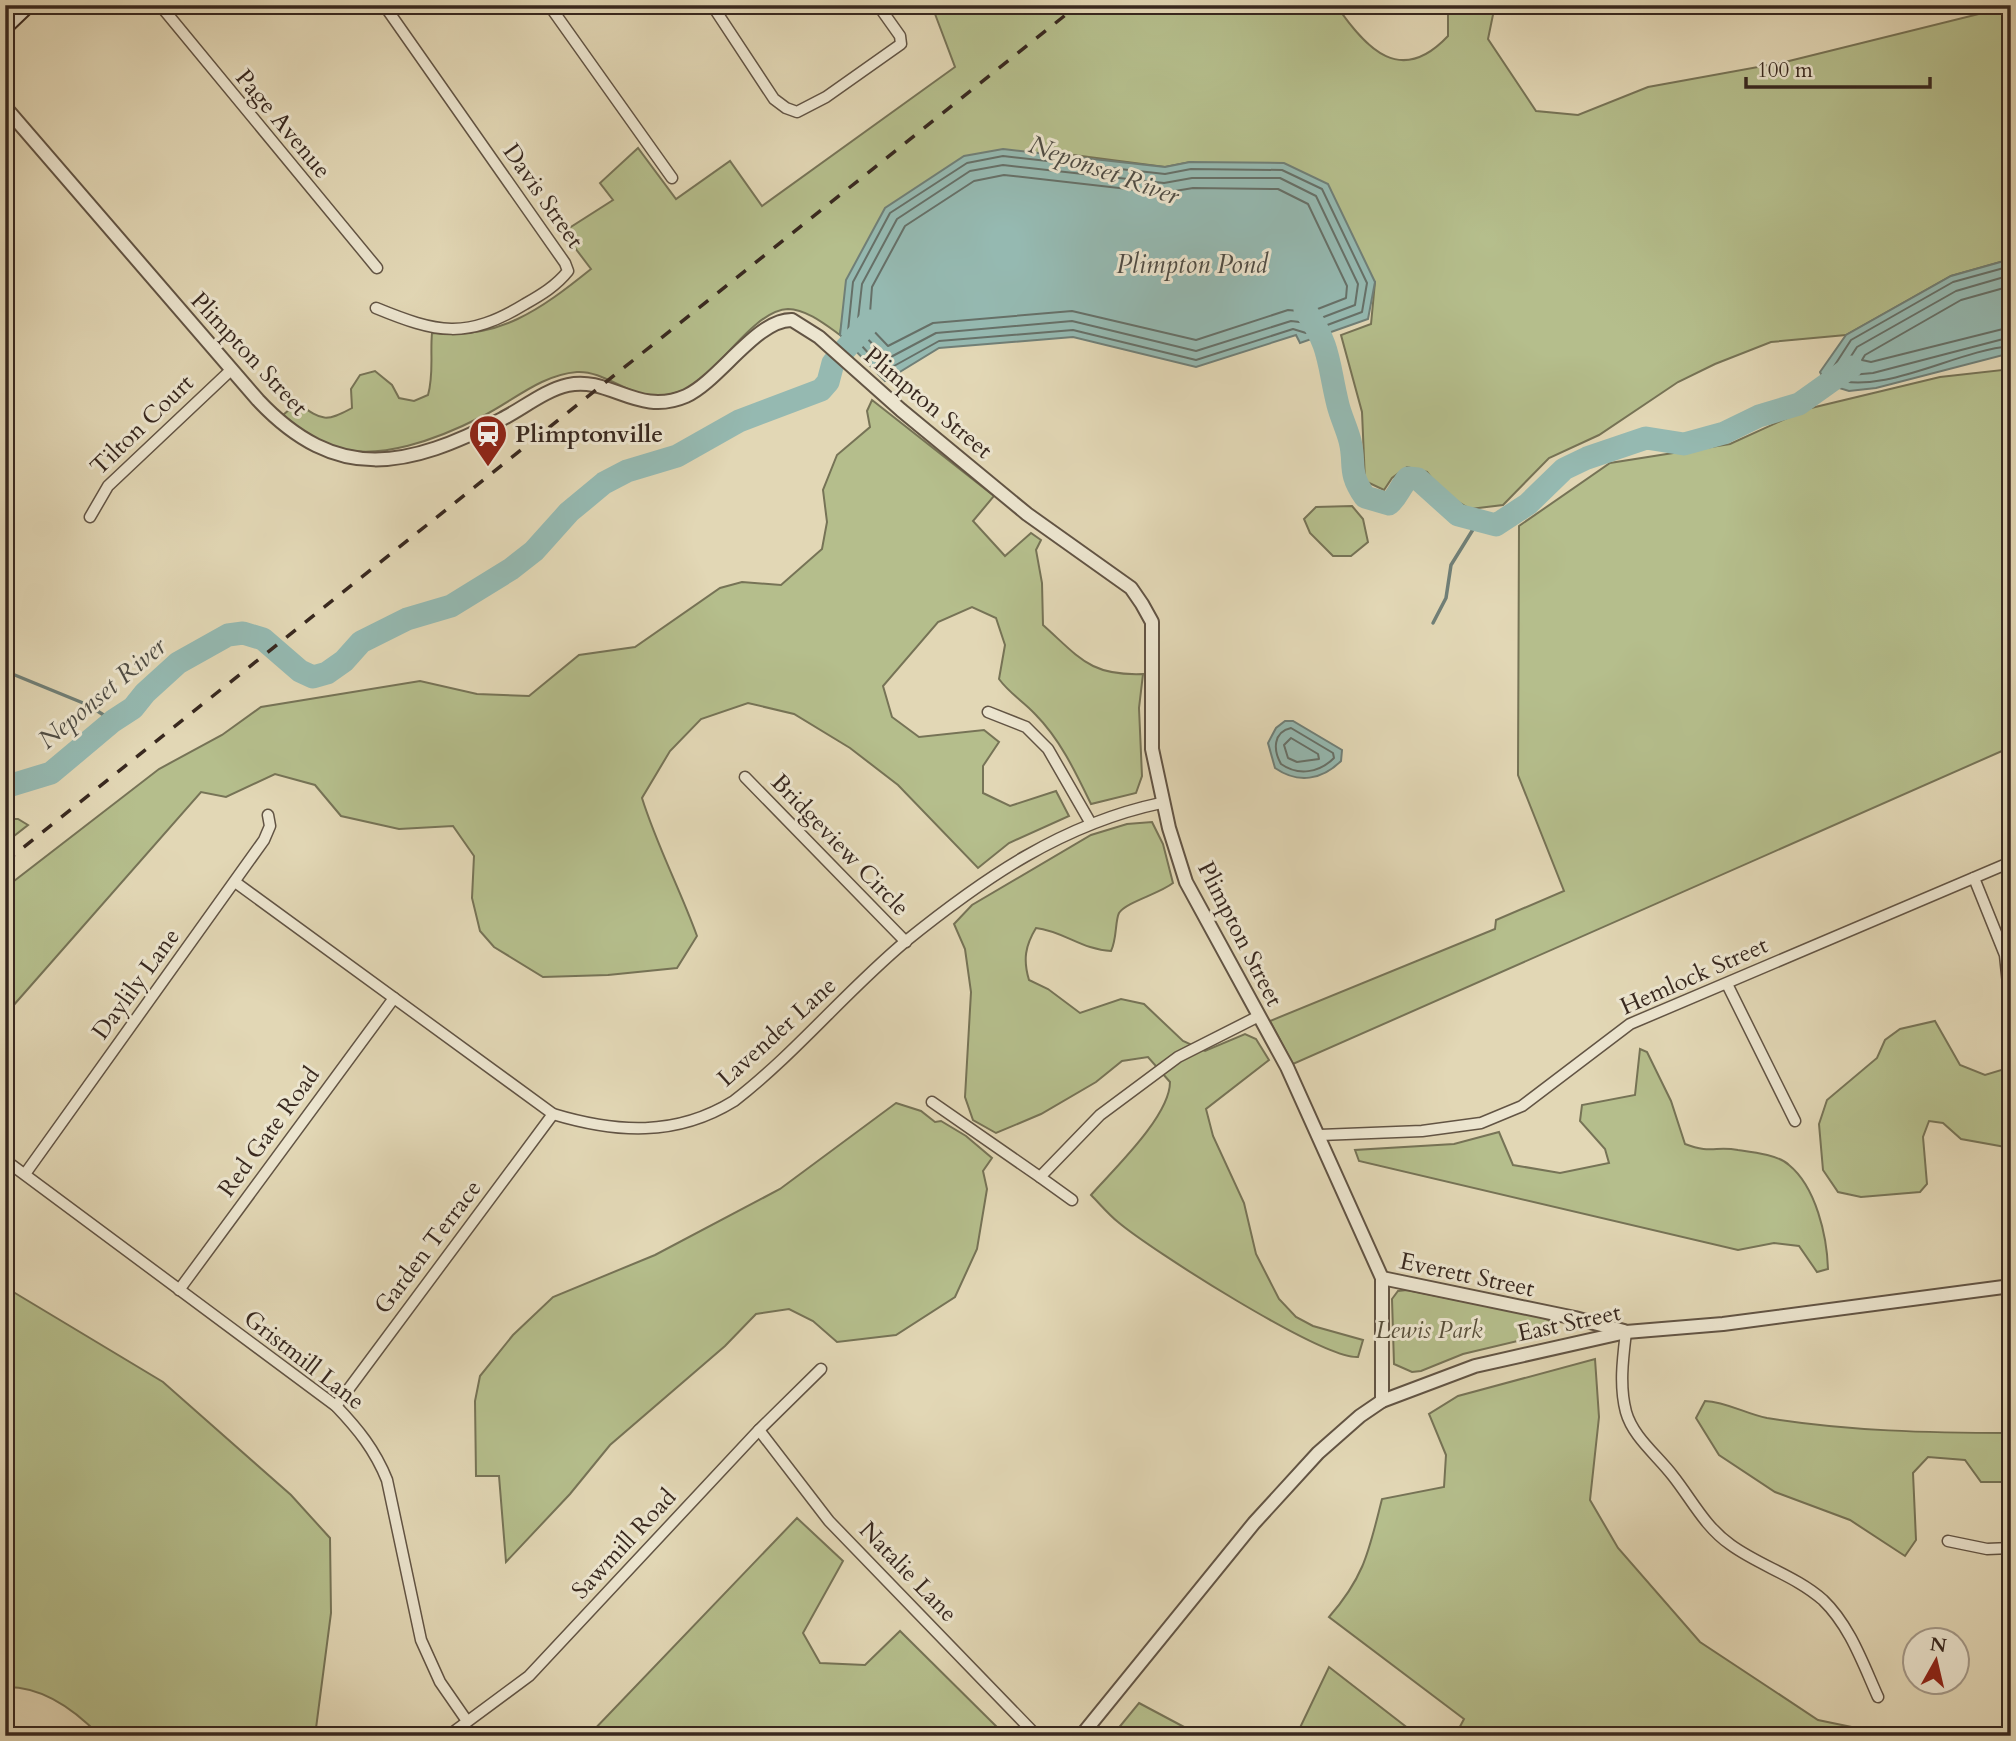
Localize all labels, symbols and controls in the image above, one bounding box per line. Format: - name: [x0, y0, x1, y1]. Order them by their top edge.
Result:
- scale bar: [1746, 46, 1930, 90]
- text: 100 m: [1757, 56, 1813, 85]
- street label: Page Avenue: [228, 62, 338, 186]
- water label: Neponset River: [1024, 127, 1185, 214]
- street label: Davis Street: [495, 137, 591, 255]
- water label: Plimpton Pond: [1116, 247, 1269, 282]
- street label: Plimpton Street: [183, 285, 315, 424]
- street label: Plimpton Street: [857, 339, 1000, 467]
- street label: Tilton Court: [83, 367, 201, 483]
- station icon: Plimptonville: [467, 413, 509, 468]
- place label: Plimptonville: [515, 418, 663, 451]
- water label: Neponset River: [31, 628, 175, 757]
- street label: Bridgeview Circle: [763, 767, 917, 923]
- street label: Plimpton Street: [1189, 856, 1291, 1012]
- street label: Daylily Lane: [84, 922, 188, 1046]
- street label: Hemlock Street: [1615, 929, 1773, 1023]
- street label: Lavender Lane: [710, 970, 844, 1094]
- street label: Red Gate Road: [210, 1060, 328, 1204]
- street label: Garden Terrace: [367, 1173, 489, 1321]
- street label: Everett Street: [1397, 1245, 1538, 1305]
- street label: East Street: [1514, 1296, 1624, 1350]
- street label: Gristmill Lane: [237, 1302, 371, 1418]
- park label: Lewis Park: [1375, 1314, 1483, 1347]
- street label: Sawmill Road: [564, 1481, 684, 1606]
- street label: Natalie Lane: [852, 1514, 964, 1630]
- north arrow: [1900, 1626, 1970, 1696]
- text: N: [1928, 1631, 1949, 1659]

